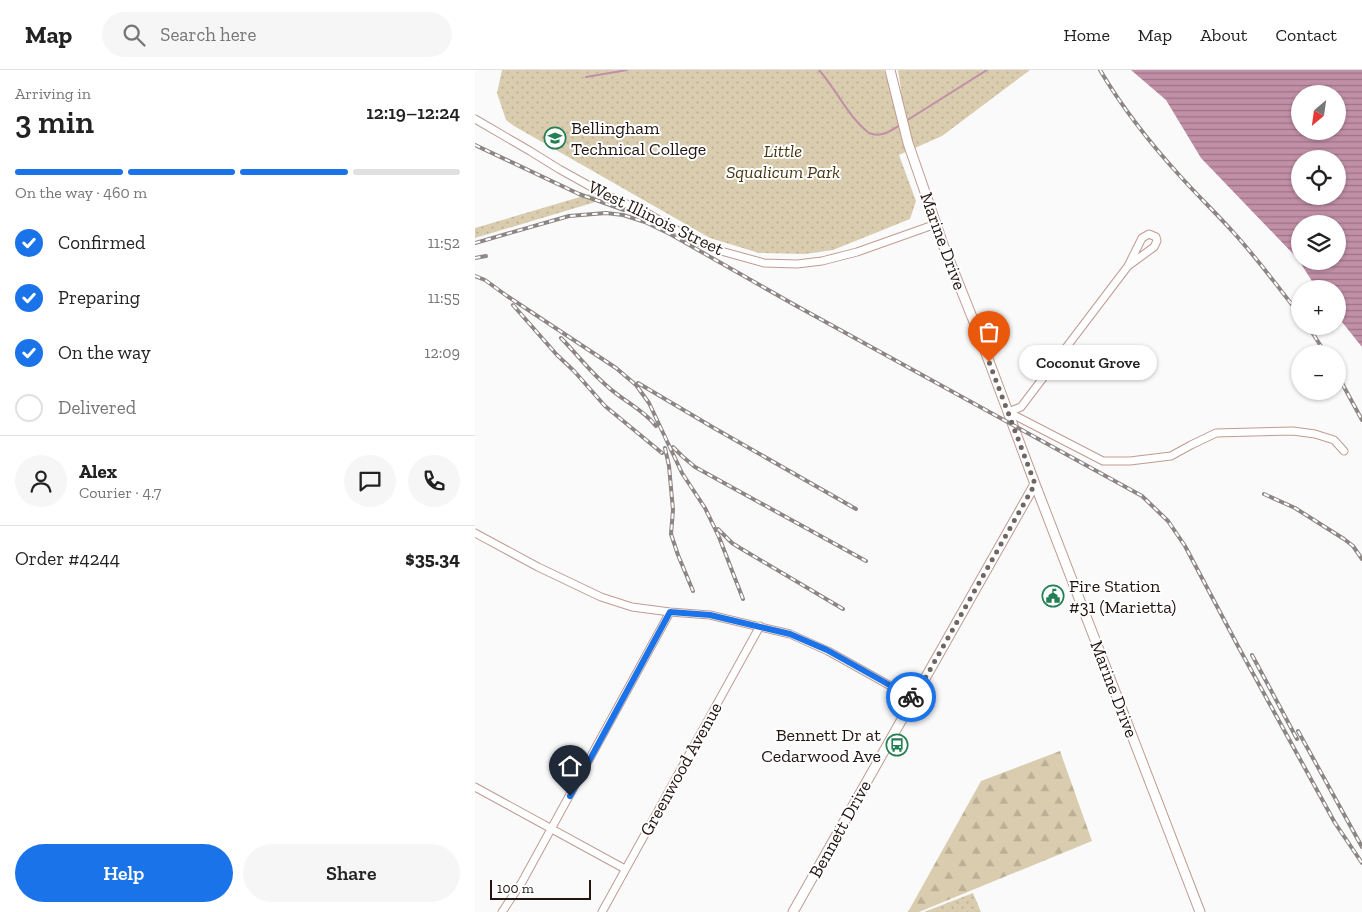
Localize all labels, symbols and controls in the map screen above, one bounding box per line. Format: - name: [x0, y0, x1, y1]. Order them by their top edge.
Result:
- search box: [102, 12, 452, 57]
- text: Map: [25, 20, 72, 49]
- icon: search: [120, 21, 148, 49]
- text: Search here: [160, 23, 257, 46]
- text: Home: [1063, 24, 1110, 46]
- text: Map: [1138, 24, 1172, 46]
- text: About: [1200, 24, 1247, 46]
- text: Contact: [1275, 24, 1337, 46]
- text: Arriving in: [15, 84, 91, 103]
- north arrow: [1291, 85, 1346, 140]
- map controls: [1291, 85, 1346, 400]
- text: 12:19–12:24: [366, 101, 460, 124]
- text: 3 min: [15, 103, 94, 141]
- place label: Bellingham Technical College: [571, 117, 706, 160]
- school or university icon: Bellingham Technical College: [543, 126, 567, 150]
- park label: Little Squalicum Park: [726, 140, 840, 183]
- button: locate: [1291, 150, 1346, 205]
- street label: West Illinois Street: [585, 176, 727, 260]
- text: On the way · 460 m: [15, 183, 147, 202]
- street label: Marine Drive: [915, 189, 971, 293]
- button: layers: [1291, 215, 1346, 270]
- icon: check: [15, 229, 43, 257]
- text: Confirmed: [58, 231, 145, 254]
- text: 11:52: [428, 233, 460, 252]
- button: +: [1291, 280, 1346, 335]
- icon: check: [15, 284, 43, 312]
- text: Preparing: [58, 286, 140, 309]
- text: 11:55: [428, 288, 460, 307]
- pin: [968, 311, 1010, 362]
- icon: bag: [975, 318, 1003, 346]
- icon: check: [15, 339, 43, 367]
- text: On the way: [58, 341, 151, 364]
- text: 12:09: [424, 343, 460, 362]
- callout: Coconut Grove: [1019, 344, 1157, 380]
- button: −: [1291, 345, 1346, 400]
- text: Coconut Grove: [1036, 353, 1140, 372]
- text: Delivered: [58, 396, 136, 419]
- button: person: [15, 455, 67, 507]
- button: chat: [344, 455, 396, 507]
- button: phone: [408, 455, 460, 507]
- text: Alex: [79, 460, 117, 483]
- text: Courier · 4.7: [79, 483, 161, 502]
- text: Order #4244: [15, 547, 120, 570]
- text: $35.34: [405, 547, 460, 570]
- place label: Fire Station #31 (Marietta): [1069, 575, 1176, 618]
- public building icon: Fire Station #31 (Marietta): [1041, 584, 1065, 608]
- street label: Marine Drive: [1085, 637, 1143, 741]
- courier: [886, 672, 936, 722]
- icon: bike: [897, 683, 925, 711]
- street label: Greenwood Avenue: [635, 698, 727, 840]
- place label: Bennett Dr at Cedarwood Ave: [761, 724, 881, 767]
- bus stop icon: Bennett Dr at Cedarwood Ave: [885, 733, 909, 757]
- pin: [549, 745, 591, 796]
- icon: home: [556, 752, 584, 780]
- street label: Bennett Drive: [804, 776, 876, 882]
- button: Help: [15, 844, 233, 902]
- button: Share: [243, 844, 460, 902]
- scale bar: [490, 877, 591, 900]
- text: 100 m: [497, 880, 534, 897]

